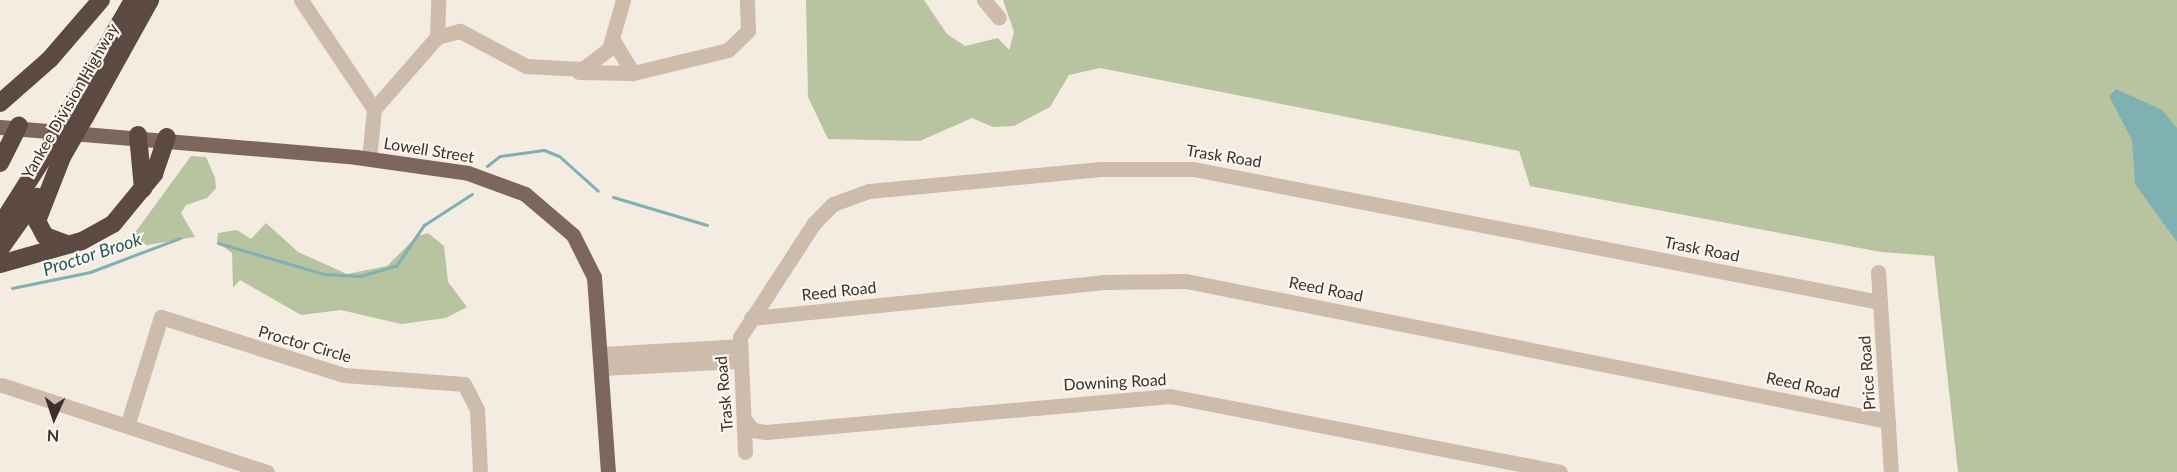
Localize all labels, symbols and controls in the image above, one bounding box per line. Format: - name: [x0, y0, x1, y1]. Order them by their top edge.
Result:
- street label: Yankee Division Highway: [18, 20, 122, 182]
- street label: Lowell Street: [382, 133, 476, 167]
- street label: Trask Road: [1185, 141, 1263, 171]
- water label: Proctor Brook: [40, 228, 144, 280]
- street label: Trask Road: [1663, 232, 1741, 266]
- street label: Reed Road: [1287, 272, 1365, 306]
- street label: Reed Road: [801, 278, 877, 304]
- street label: Proctor Circle: [256, 322, 354, 366]
- street label: Price Road: [1855, 335, 1879, 411]
- street label: Trask Road: [711, 355, 737, 433]
- street label: Reed Road: [1764, 368, 1842, 402]
- street label: Downing Road: [1063, 370, 1167, 394]
- north arrow: [24, 388, 84, 448]
- text: N: [46, 427, 60, 446]

